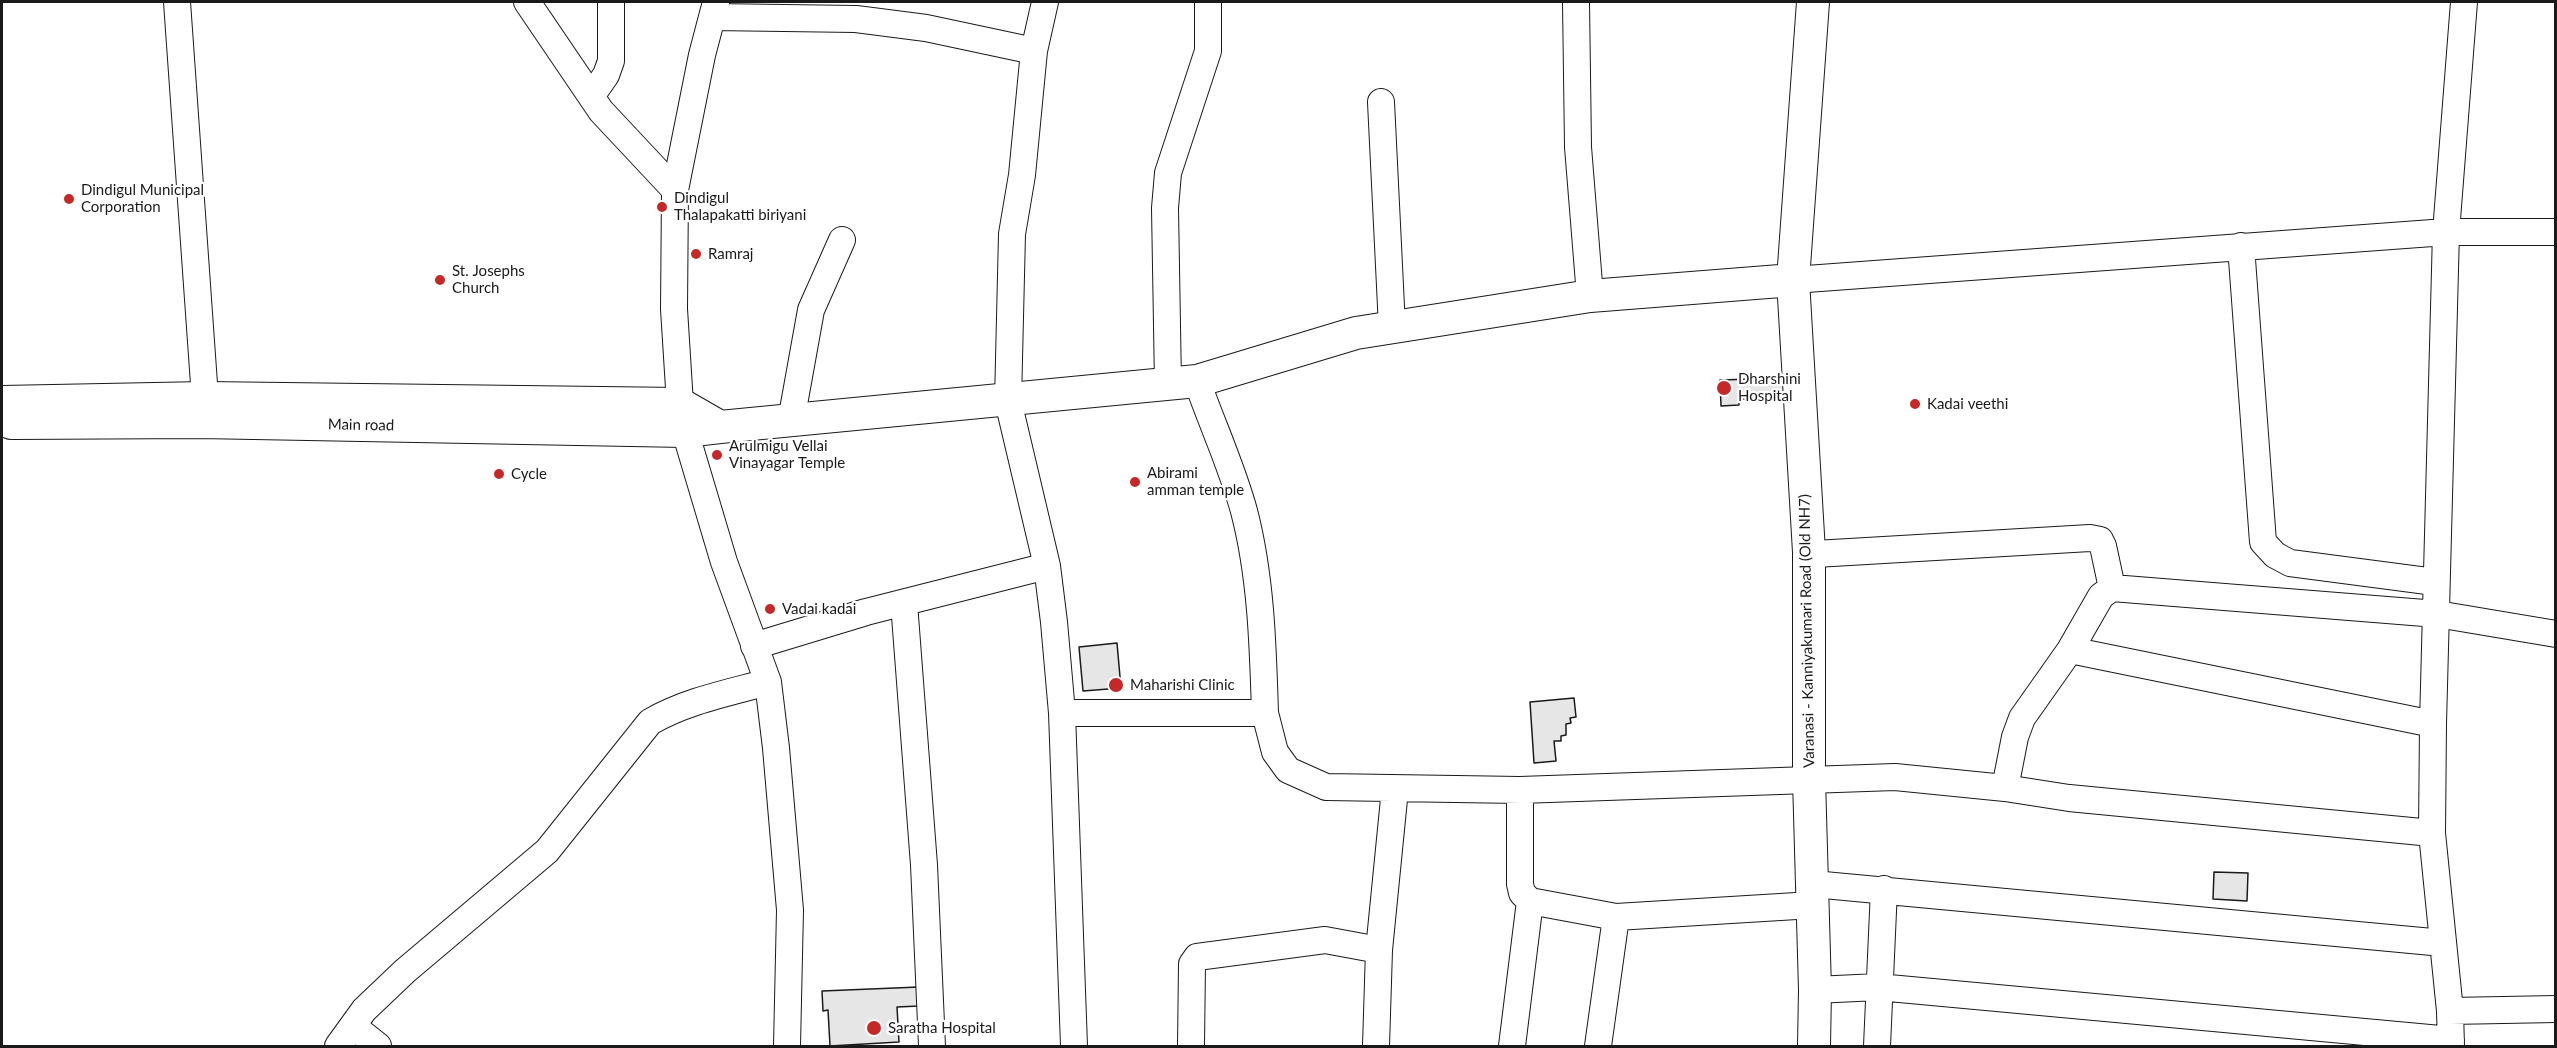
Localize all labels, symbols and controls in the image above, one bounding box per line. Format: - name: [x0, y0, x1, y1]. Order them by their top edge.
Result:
- place label: Dindigul Municipal Corporation: [81, 181, 204, 216]
- place label: Dindigul Thalapakatti biriyani: [674, 189, 806, 224]
- marker: Dindigul Municipal Corporation: [62, 192, 76, 206]
- marker: Dindigul Thalapakatti biriyani: [655, 200, 669, 214]
- place label: Ramraj: [708, 245, 753, 263]
- marker: Ramraj: [689, 247, 703, 261]
- place label: St. Josephs Church: [452, 262, 525, 297]
- marker: St. Josephs Church: [433, 273, 447, 287]
- place label: Dharshini Hospital: [1738, 370, 1801, 405]
- marker: Dharshini Hospital: [1715, 379, 1733, 397]
- place label: Kadai veethi: [1927, 395, 2008, 413]
- marker: Kadai veethi: [1908, 397, 1922, 411]
- street label: Main road: [328, 415, 394, 435]
- place label: Arulmigu Vellai Vinayagar Temple: [729, 437, 845, 472]
- marker: Arulmigu Vellai Vinayagar Temple: [710, 448, 724, 462]
- place label: Abirami amman temple: [1147, 464, 1244, 499]
- place label: Cycle: [511, 465, 547, 483]
- marker: Cycle: [492, 467, 506, 481]
- marker: Abirami amman temple: [1128, 475, 1142, 489]
- street label: Varanasi - Kanniyakumari Road (Old NH7): [1796, 494, 1818, 768]
- place label: Vadai kadai: [782, 600, 856, 618]
- marker: Vadai kadai: [763, 602, 777, 616]
- marker: Maharishi Clinic: [1107, 676, 1125, 694]
- place label: Maharishi Clinic: [1130, 676, 1235, 694]
- marker: Saratha Hospital: [865, 1019, 883, 1037]
- place label: Saratha Hospital: [888, 1019, 996, 1037]

